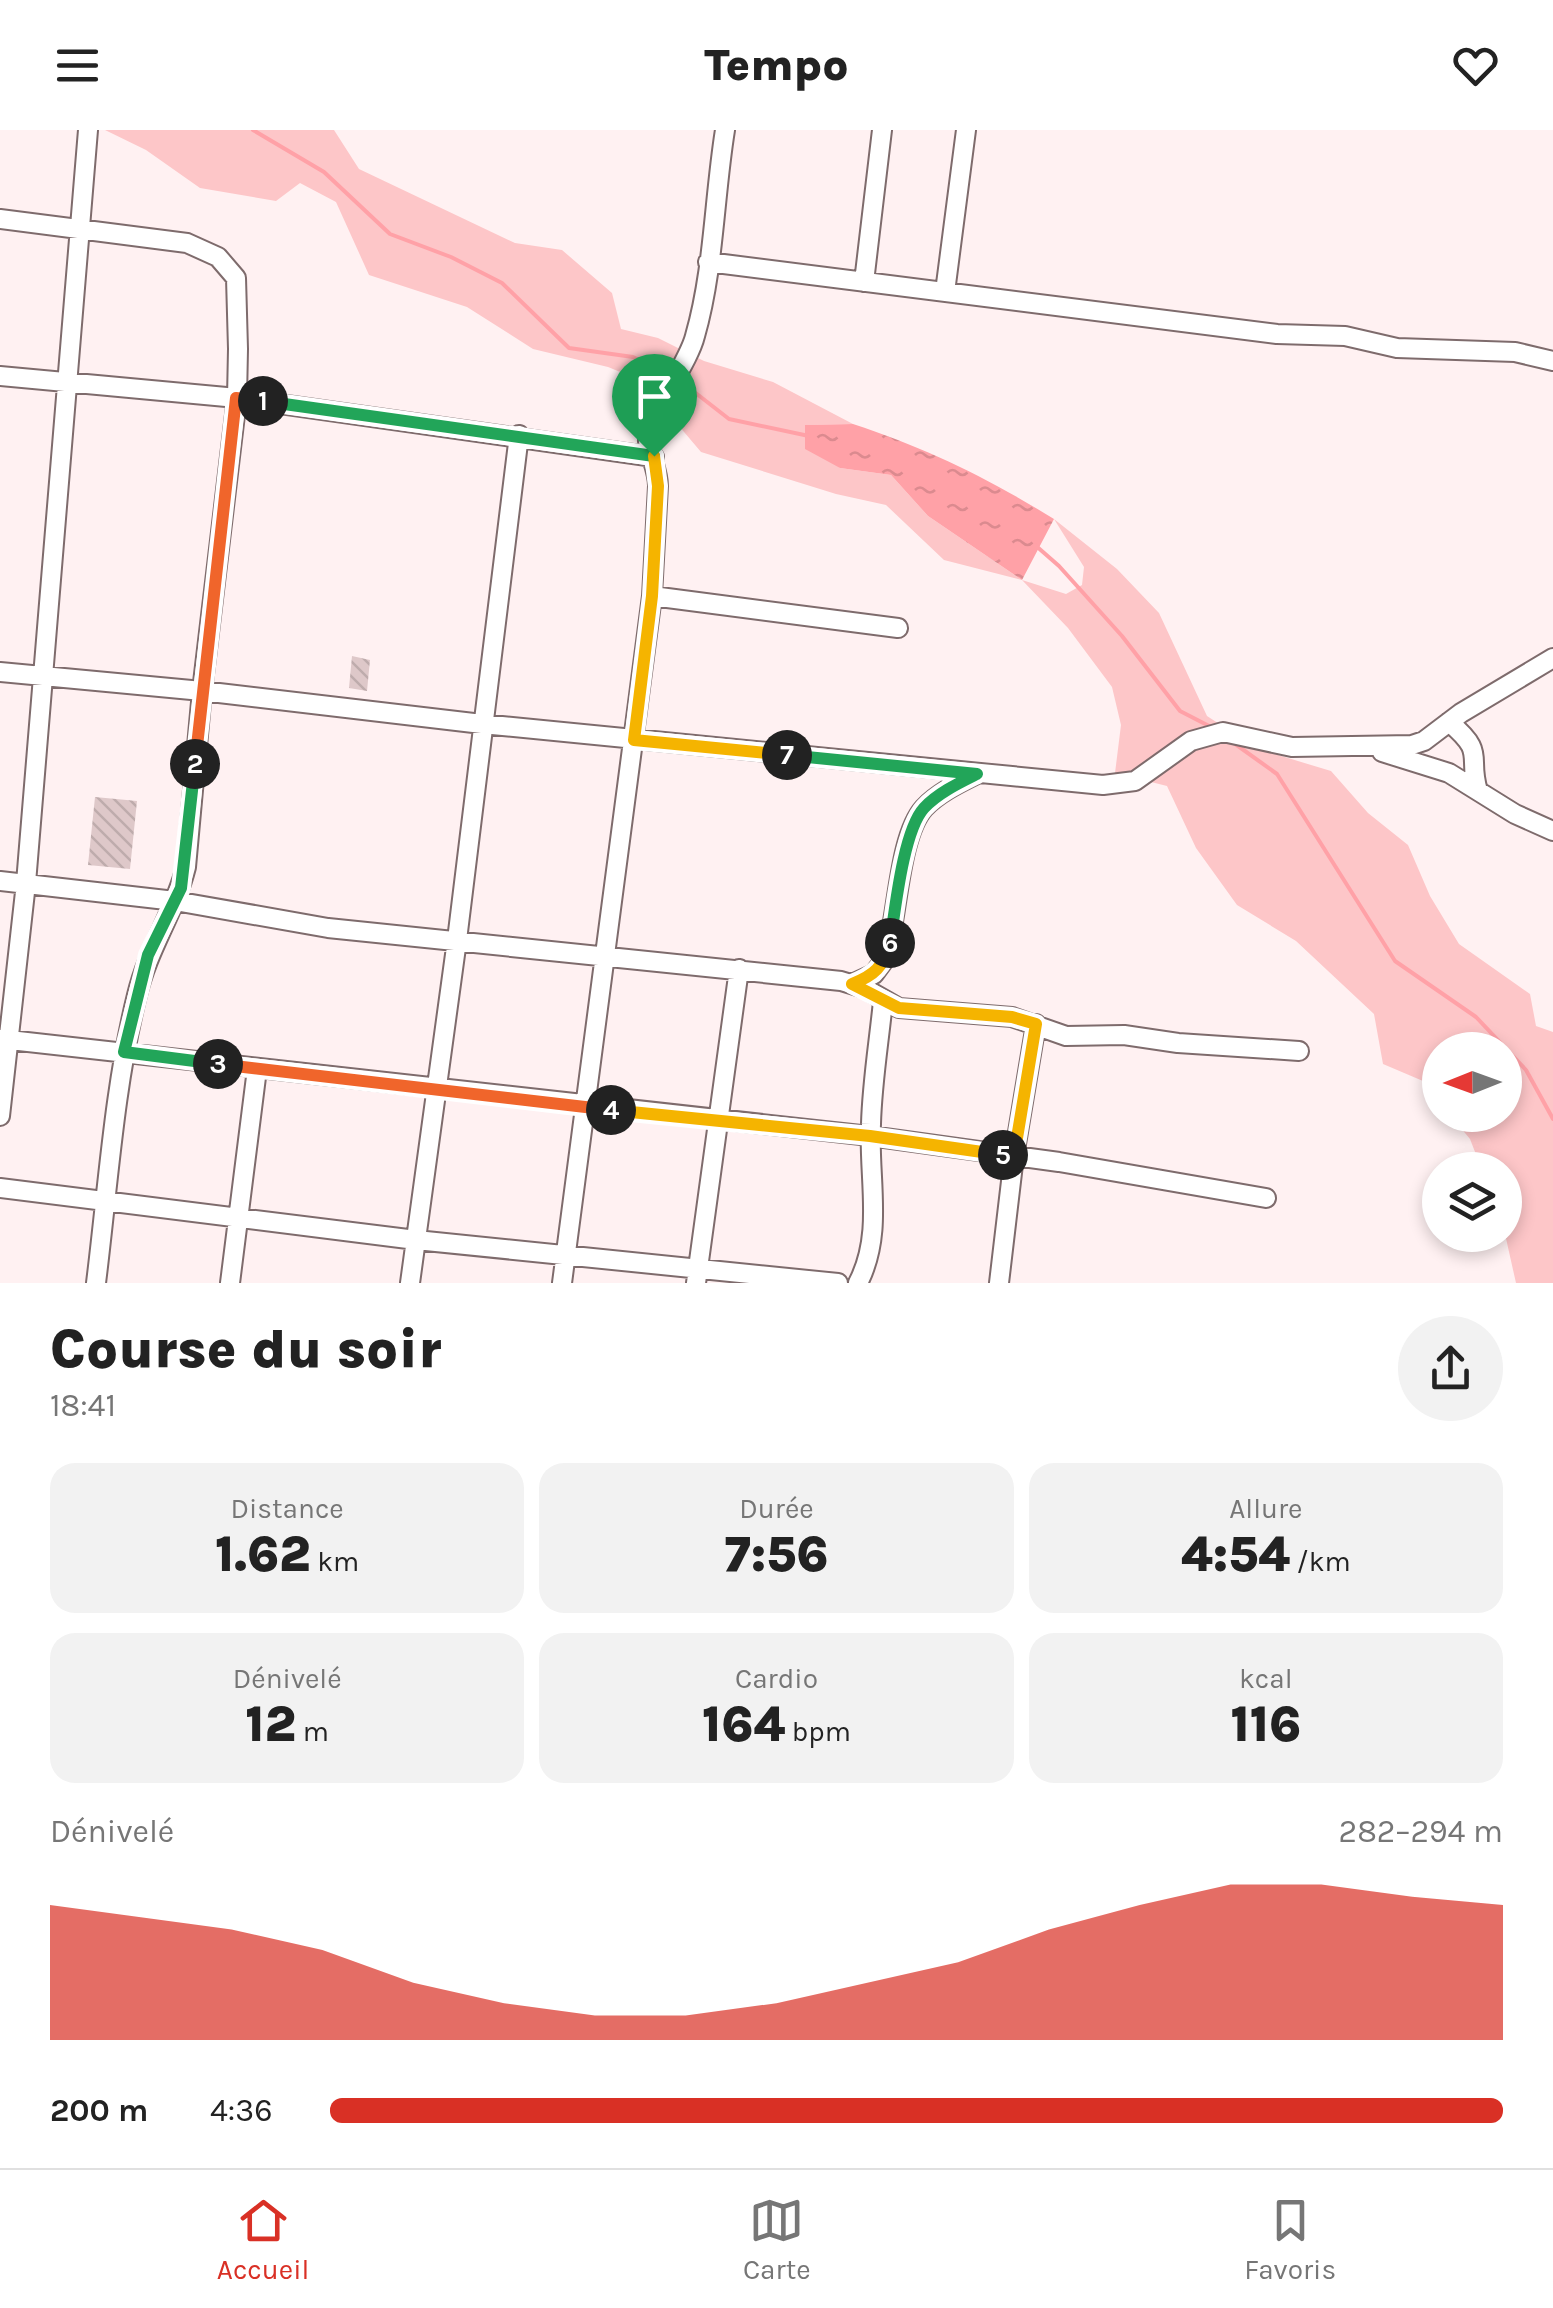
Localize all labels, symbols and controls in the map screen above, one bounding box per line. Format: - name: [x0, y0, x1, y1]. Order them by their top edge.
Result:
- icon: menu: [50, 38, 105, 93]
- icon: heart: [1448, 38, 1503, 93]
- text: Tempo: [704, 39, 849, 91]
- pin: [612, 354, 697, 457]
- icon: arrive: [627, 369, 682, 424]
- pin: 1: [238, 376, 288, 426]
- text: 1: [258, 384, 268, 417]
- pin: 7: [762, 730, 812, 780]
- text: 7: [780, 738, 794, 771]
- pin: 2: [170, 739, 220, 789]
- text: 2: [187, 747, 203, 780]
- pin: 6: [865, 918, 915, 968]
- text: 6: [882, 926, 899, 959]
- north arrow: [1422, 1032, 1522, 1132]
- map controls: [1422, 1032, 1522, 1252]
- pin: 3: [193, 1039, 243, 1089]
- text: 3: [209, 1047, 227, 1080]
- pin: 4: [586, 1085, 636, 1135]
- text: 4: [603, 1093, 619, 1126]
- pin: 5: [978, 1130, 1028, 1180]
- text: 5: [995, 1138, 1011, 1171]
- button: layers: [1422, 1152, 1522, 1252]
- button: share: [1398, 1316, 1503, 1421]
- text: Course du soir: [50, 1317, 442, 1381]
- text: 18:41: [50, 1387, 116, 1424]
- text: Distance: [231, 1492, 344, 1525]
- text: Durée: [739, 1492, 814, 1525]
- text: Allure: [1229, 1492, 1302, 1525]
- text: 1.62: [215, 1525, 311, 1584]
- text: 7:56: [724, 1525, 829, 1584]
- text: 4:54: [1181, 1525, 1290, 1584]
- text: km: [311, 1545, 359, 1578]
- text: /km: [1290, 1545, 1351, 1578]
- text: Dénivelé: [233, 1662, 342, 1695]
- text: Cardio: [735, 1662, 818, 1695]
- text: kcal: [1239, 1662, 1293, 1695]
- text: 12: [245, 1695, 296, 1754]
- text: 164: [702, 1695, 785, 1754]
- text: 116: [1231, 1695, 1301, 1754]
- text: m: [296, 1715, 329, 1748]
- text: bpm: [785, 1715, 851, 1748]
- text: Dénivelé: [50, 1813, 174, 1850]
- text: 282–294 m: [1339, 1813, 1503, 1850]
- text: 200 m: [50, 2092, 148, 2129]
- text: 4:36: [210, 2092, 272, 2129]
- tab: Accueil: [217, 2193, 309, 2286]
- tab: Carte: [743, 2193, 811, 2286]
- tab: Favoris: [1244, 2193, 1336, 2286]

